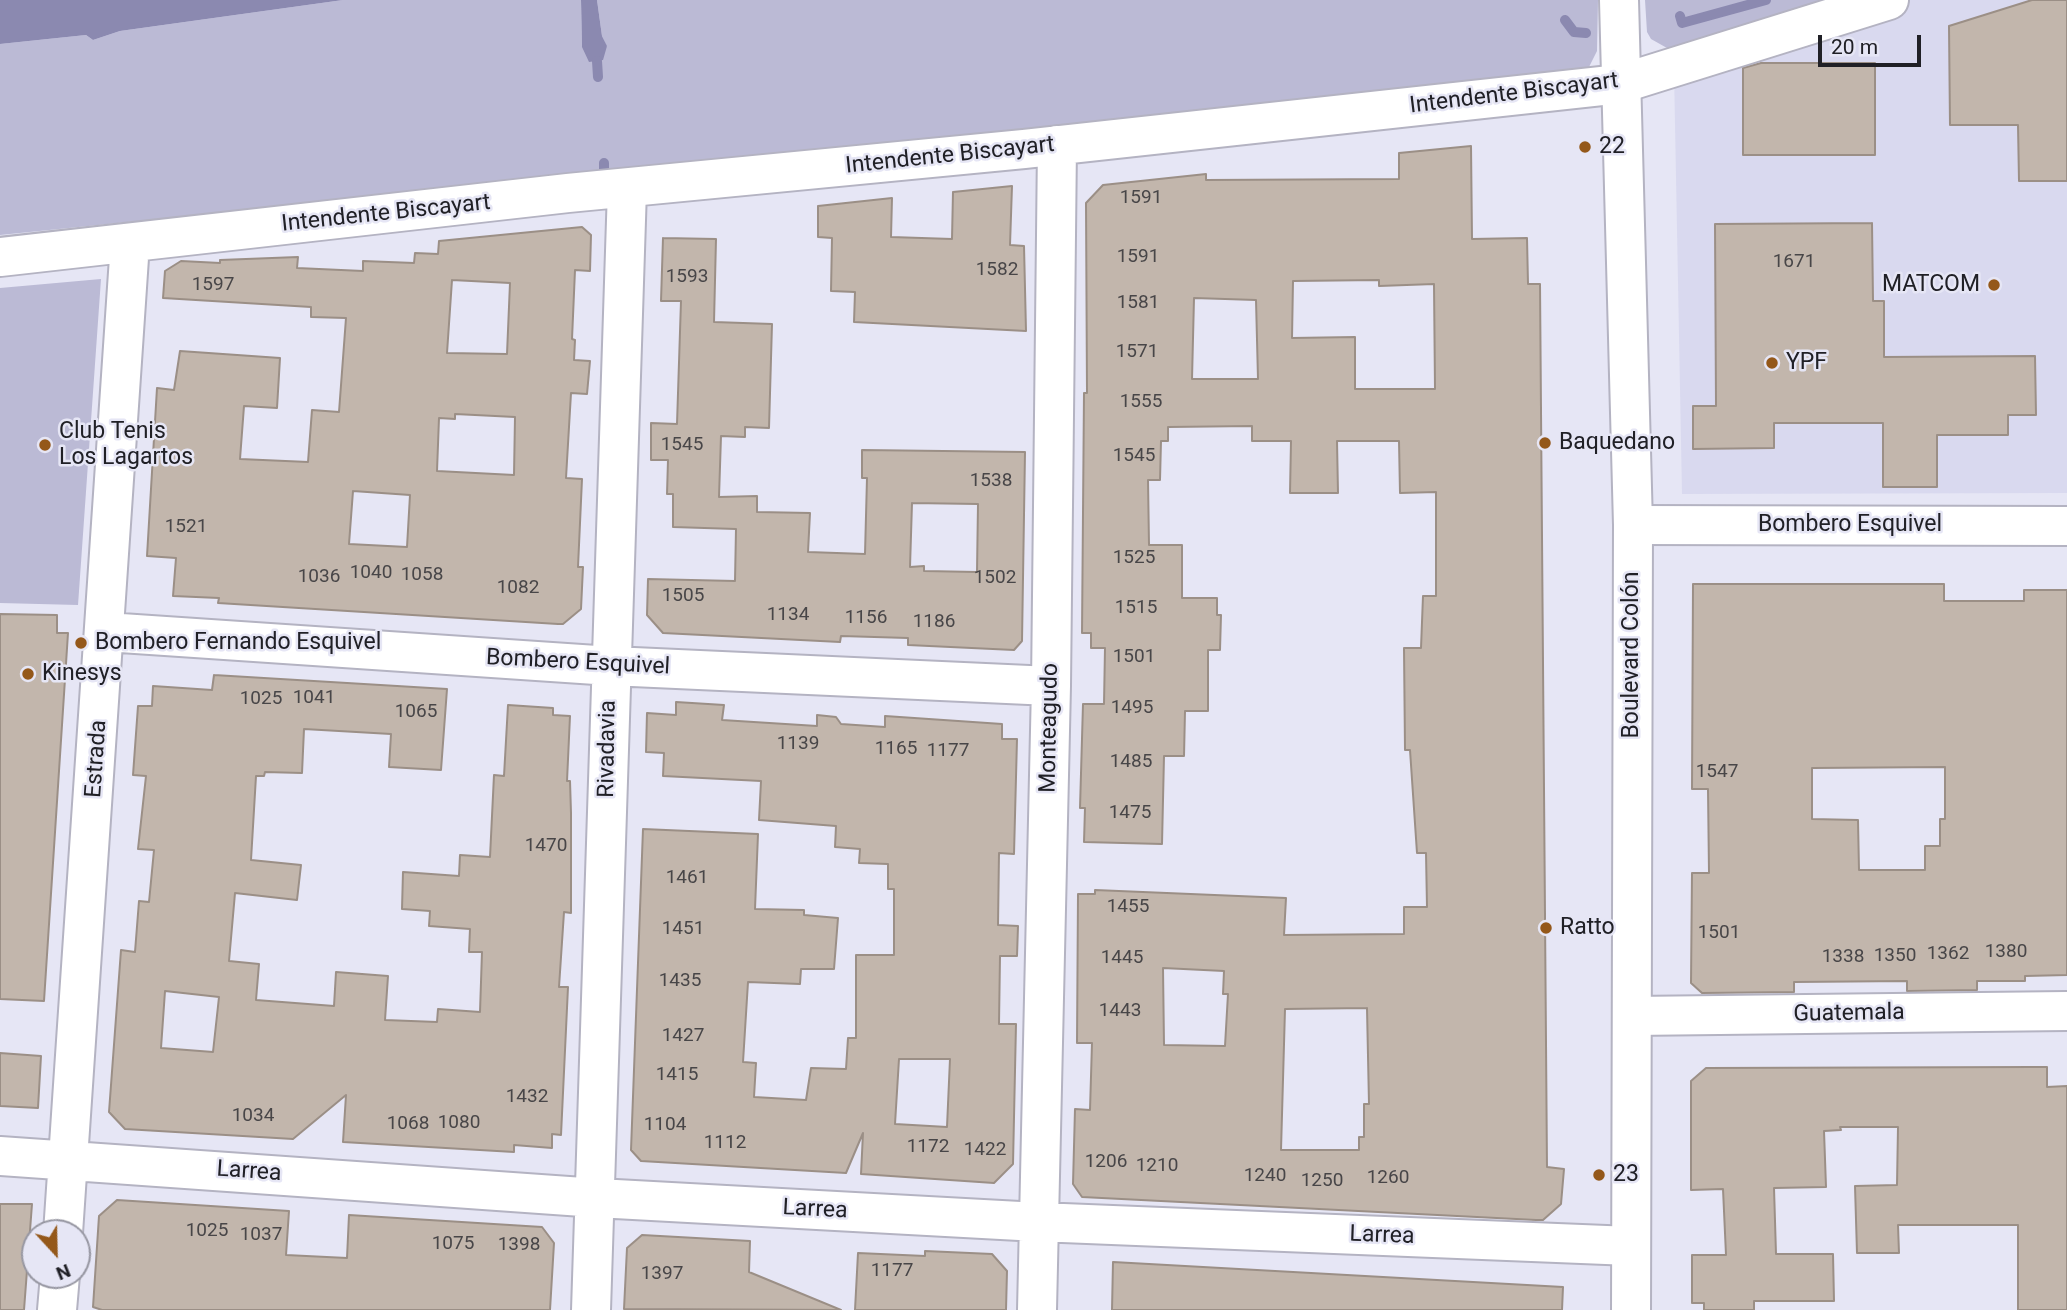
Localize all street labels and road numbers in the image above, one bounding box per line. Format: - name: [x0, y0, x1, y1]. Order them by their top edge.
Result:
- street label: Intendente Biscayart: [1408, 68, 1620, 120]
- street label: Intendente Biscayart: [844, 131, 1056, 181]
- street label: Intendente Biscayart: [280, 189, 492, 239]
- street label: Bombero Esquivel: [1758, 511, 1942, 539]
- street label: Boulevard Colón: [1618, 571, 1646, 739]
- street label: Bombero Esquivel: [485, 644, 671, 682]
- street label: Monteagudo: [1035, 663, 1065, 793]
- street label: Rivadavia: [593, 700, 623, 798]
- street label: Estrada: [81, 719, 113, 799]
- street label: Guatemala: [1793, 999, 1905, 1029]
- street label: Larrea: [216, 1156, 282, 1188]
- street label: Larrea: [782, 1195, 848, 1225]
- street label: Larrea: [1349, 1221, 1415, 1251]

